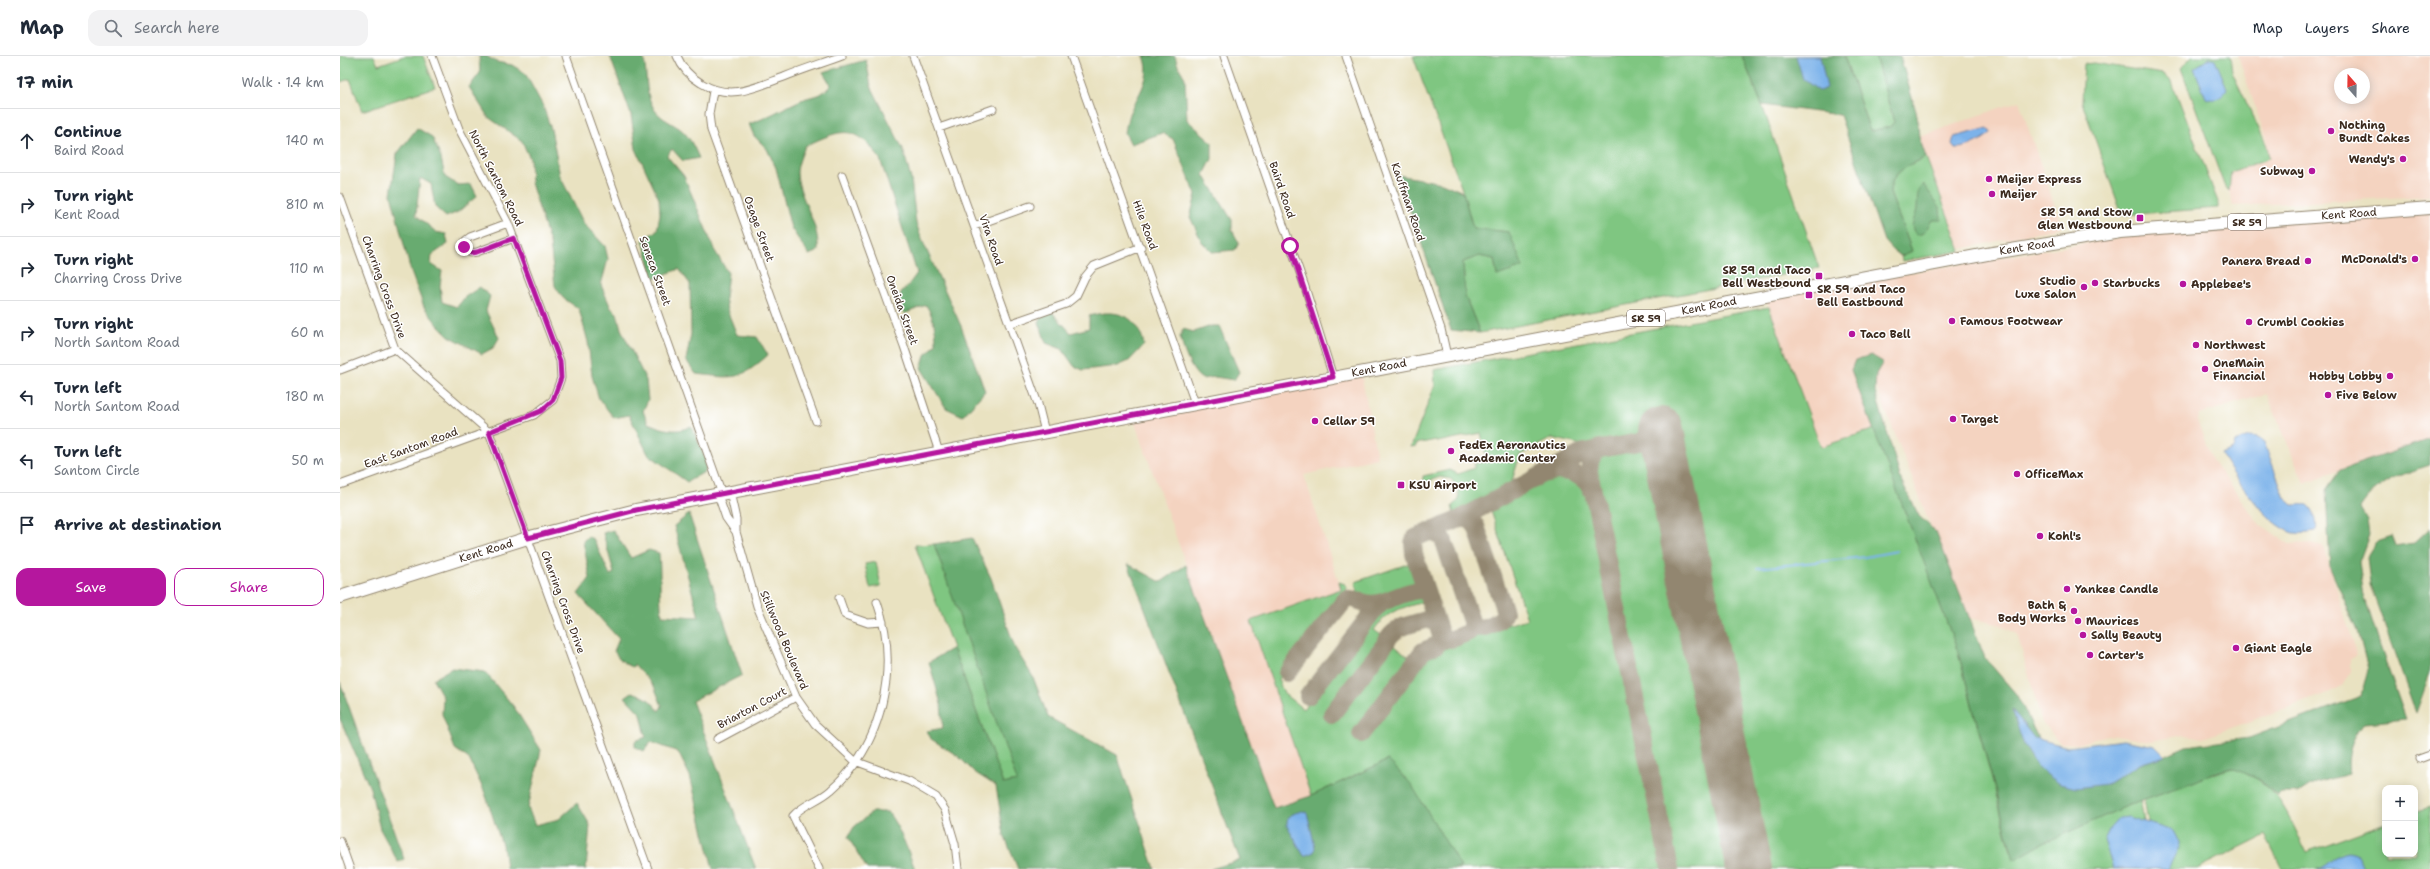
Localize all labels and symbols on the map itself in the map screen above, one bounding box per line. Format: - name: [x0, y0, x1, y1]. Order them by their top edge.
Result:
- north arrow: [2334, 68, 2370, 104]
- place label: Nothing Bundt Cakes: [2339, 118, 2410, 146]
- marker: Nothing Bundt Cakes: [2326, 126, 2336, 136]
- street label: North Santom Road: [465, 127, 527, 229]
- place label: Wendy's: [2349, 152, 2395, 167]
- marker: Wendy's: [2398, 154, 2408, 164]
- street label: Baird Road: [1265, 160, 1299, 220]
- street label: Kauffman Road: [1388, 161, 1428, 243]
- place label: Subway: [2260, 164, 2304, 179]
- marker: Subway: [2307, 166, 2317, 176]
- place label: Meijer Express: [1997, 172, 2082, 187]
- marker: Meijer Express: [1984, 174, 1994, 184]
- place label: Meijer: [2000, 187, 2037, 202]
- marker: Meijer: [1987, 189, 1997, 199]
- street label: Osage Street: [740, 194, 778, 264]
- street label: Hile Road: [1129, 198, 1161, 252]
- place label: SR 59 and Stow Glen Westbound: [2038, 205, 2132, 233]
- street label: Kent Road: [2321, 205, 2377, 223]
- street label: Vira Road: [975, 212, 1007, 268]
- marker: SR 59 and Stow Glen Westbound: [2135, 213, 2145, 223]
- road number: SR 59: [2228, 214, 2266, 230]
- street label: Charring Cross Drive: [358, 233, 410, 341]
- street label: Seneca Street: [635, 234, 675, 308]
- street label: Kent Road: [1998, 235, 2056, 259]
- route start: [1281, 237, 1299, 255]
- route end: [455, 238, 473, 256]
- place label: McDonald's: [2341, 252, 2407, 267]
- place label: Panera Bread: [2222, 254, 2300, 269]
- marker: McDonald's: [2410, 254, 2420, 264]
- marker: Panera Bread: [2303, 256, 2313, 266]
- place label: SR 59 and Taco Bell Westbound: [1722, 263, 1811, 291]
- marker: SR 59 and Taco Bell Westbound: [1814, 271, 1824, 281]
- street label: Oneida Street: [882, 273, 922, 347]
- place label: Studio Luxe Salon: [2015, 274, 2077, 302]
- place label: Starbucks: [2103, 276, 2160, 291]
- place label: Applebee's: [2191, 277, 2251, 292]
- marker: Starbucks: [2090, 278, 2100, 288]
- marker: Applebee's: [2178, 279, 2188, 289]
- place label: SR 59 and Taco Bell Eastbound: [1817, 282, 1906, 310]
- marker: Studio Luxe Salon: [2079, 282, 2089, 292]
- marker: SR 59 and Taco Bell Eastbound: [1804, 290, 1814, 300]
- street label: Kent Road: [1680, 293, 1738, 319]
- road number: SR 59: [1627, 310, 1665, 326]
- place label: Famous Footwear: [1960, 314, 2063, 329]
- place label: Crumbl Cookies: [2257, 315, 2345, 330]
- marker: Famous Footwear: [1947, 316, 1957, 326]
- marker: Crumbl Cookies: [2244, 317, 2254, 327]
- place label: Taco Bell: [1860, 327, 1911, 342]
- marker: Taco Bell: [1847, 329, 1857, 339]
- place label: Northwest: [2204, 338, 2266, 353]
- marker: Northwest: [2191, 340, 2201, 350]
- street label: Kent Road: [1350, 355, 1408, 381]
- place label: OneMain Financial: [2213, 356, 2265, 384]
- marker: OneMain Financial: [2200, 364, 2210, 374]
- place label: Hobby Lobby: [2309, 369, 2382, 384]
- marker: Hobby Lobby: [2385, 371, 2395, 381]
- place label: Five Below: [2336, 388, 2397, 403]
- marker: Five Below: [2323, 390, 2333, 400]
- place label: Target: [1961, 412, 1999, 427]
- place label: Cellar 59: [1323, 414, 1375, 429]
- marker: Target: [1948, 414, 1958, 424]
- marker: Cellar 59: [1310, 416, 1320, 426]
- street label: East Santom Road: [362, 424, 460, 472]
- place label: FedEx Aeronautics Academic Center: [1459, 438, 1566, 466]
- marker: FedEx Aeronautics Academic Center: [1446, 446, 1456, 456]
- place label: OfficeMax: [2025, 467, 2083, 482]
- marker: OfficeMax: [2012, 469, 2022, 479]
- place label: KSU Airport: [1409, 478, 1477, 493]
- marker: KSU Airport: [1396, 480, 1406, 490]
- place label: Kohl's: [2048, 529, 2081, 544]
- marker: Kohl's: [2035, 531, 2045, 541]
- street label: Kent Road: [457, 536, 515, 566]
- street label: Charring Cross Drive: [537, 548, 589, 656]
- place label: Yankee Candle: [2075, 582, 2159, 597]
- marker: Yankee Candle: [2062, 584, 2072, 594]
- street label: Stillwood Boulevard: [756, 588, 812, 692]
- place label: Bath & Body Works: [1998, 598, 2066, 626]
- marker: Bath & Body Works: [2069, 606, 2079, 616]
- place label: Maurices: [2086, 614, 2139, 629]
- marker: Maurices: [2073, 616, 2083, 626]
- place label: Sally Beauty: [2091, 628, 2162, 643]
- marker: Sally Beauty: [2078, 630, 2088, 640]
- place label: Giant Eagle: [2244, 641, 2313, 656]
- marker: Giant Eagle: [2231, 643, 2241, 653]
- place label: Carter's: [2098, 648, 2144, 663]
- marker: Carter's: [2085, 650, 2095, 660]
- street label: Briarton Court: [715, 683, 789, 733]

